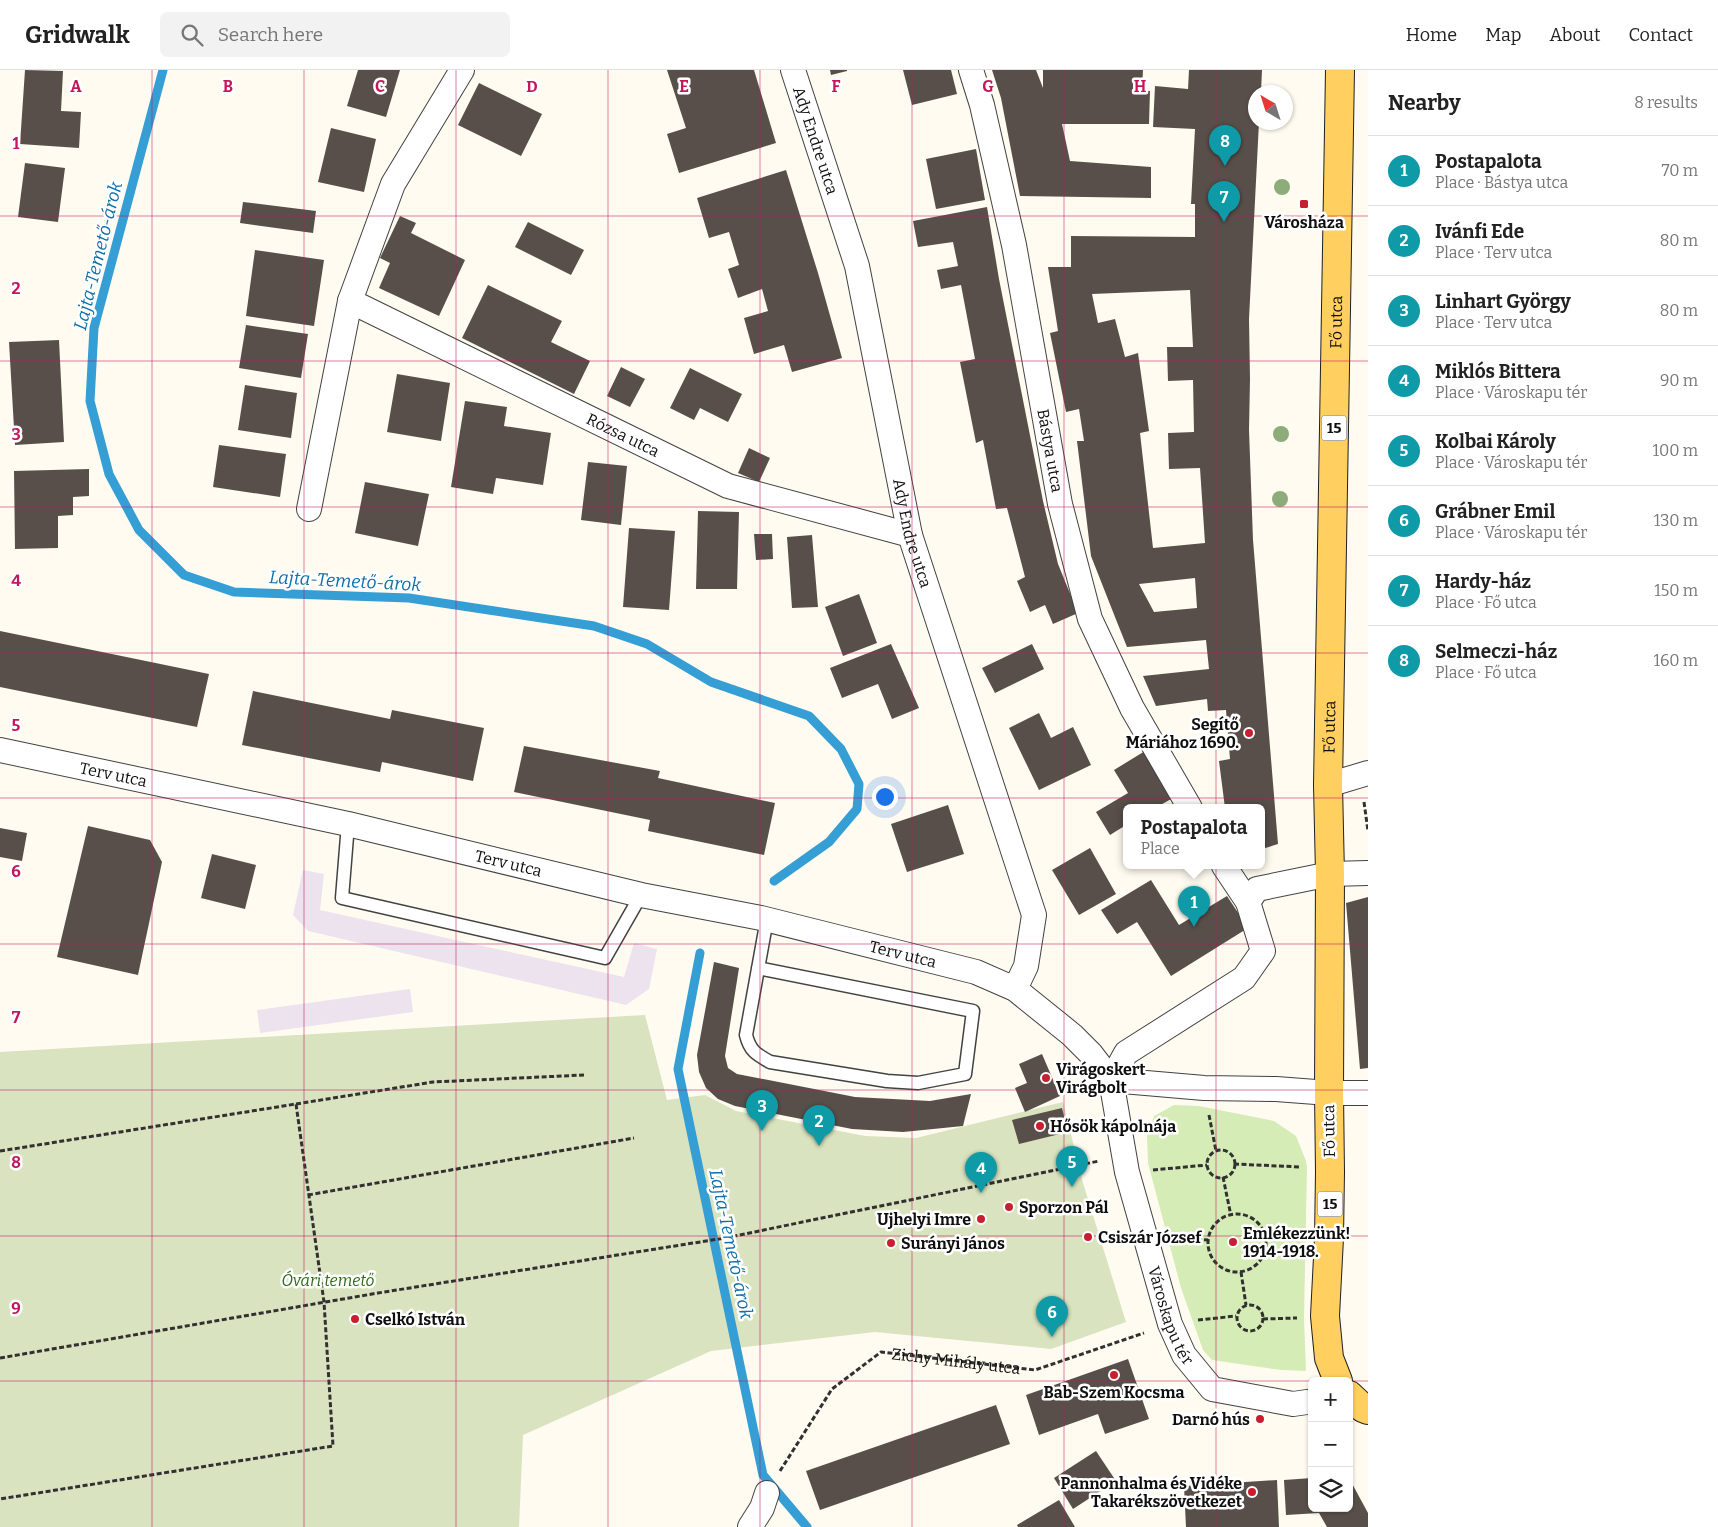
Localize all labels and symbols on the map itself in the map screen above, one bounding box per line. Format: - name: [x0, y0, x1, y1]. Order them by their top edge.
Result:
- text: A: [70, 77, 82, 96]
- text: B: [223, 77, 233, 96]
- text: C: [375, 77, 385, 96]
- text: D: [526, 77, 538, 96]
- text: E: [679, 77, 689, 96]
- text: F: [832, 77, 841, 96]
- text: G: [982, 77, 994, 96]
- text: H: [1134, 77, 1147, 96]
- street label: Ady Endre utca: [790, 84, 842, 197]
- north arrow: [1248, 85, 1293, 130]
- pin: 8: [1209, 125, 1241, 166]
- text: 1: [13, 134, 20, 153]
- water label: Lajta-Temető-árok: [69, 179, 127, 333]
- pin: 7: [1208, 181, 1240, 222]
- marker: Városháza: [1298, 198, 1310, 210]
- place label: Városháza: [1264, 213, 1344, 232]
- text: 2: [11, 279, 21, 298]
- street label: Fő utca: [1326, 295, 1346, 349]
- street label: Bástya utca: [1034, 407, 1067, 494]
- street label: Rózsa utca: [584, 409, 663, 461]
- road number: 15: [1322, 416, 1346, 440]
- text: 3: [11, 425, 21, 444]
- street label: Ady Endre utca: [890, 477, 936, 590]
- water label: Lajta-Temető-árok: [268, 566, 422, 596]
- text: 4: [11, 571, 21, 590]
- street label: Fő utca: [1319, 700, 1339, 754]
- place label: Segítő Máriához 1690.: [1126, 715, 1239, 752]
- text: 5: [12, 716, 21, 735]
- marker: Segítő Máriához 1690.: [1243, 727, 1255, 739]
- street label: Terv utca: [78, 758, 149, 791]
- your location: [872, 784, 898, 810]
- street label: Terv utca: [473, 846, 544, 880]
- text: 6: [11, 862, 21, 881]
- pin: 1: [1178, 886, 1210, 927]
- street label: Terv utca: [868, 936, 939, 971]
- text: 7: [12, 1008, 21, 1027]
- place label: Virágoskert Virágbolt: [1056, 1060, 1146, 1097]
- marker: Virágoskert Virágbolt: [1040, 1072, 1052, 1084]
- pin: 3: [746, 1090, 778, 1131]
- street label: Fő utca: [1319, 1104, 1339, 1158]
- pin: 2: [803, 1105, 835, 1146]
- place label: Hősök kápolnája: [1050, 1117, 1176, 1136]
- marker: Hősök kápolnája: [1034, 1120, 1046, 1132]
- pin: 5: [1056, 1146, 1088, 1187]
- pin: 4: [965, 1152, 997, 1193]
- text: 8: [11, 1153, 21, 1172]
- water label: Lajta-Temető-árok: [704, 1167, 758, 1321]
- road number: 15: [1318, 1192, 1342, 1216]
- place label: Sporzon Pál: [1019, 1198, 1109, 1217]
- marker: Sporzon Pál: [1003, 1201, 1015, 1213]
- place label: Ujhelyi Imre: [877, 1210, 971, 1229]
- marker: Ujhelyi Imre: [975, 1213, 987, 1225]
- place label: Emlékezzünk! 1914-1918.: [1243, 1224, 1351, 1261]
- place label: Csiszár József: [1098, 1228, 1202, 1247]
- marker: Csiszár József: [1082, 1231, 1094, 1243]
- place label: Surányi János: [901, 1234, 1005, 1253]
- marker: Emlékezzünk! 1914-1918.: [1227, 1236, 1239, 1248]
- marker: Surányi János: [885, 1237, 897, 1249]
- street label: Városkapu tér: [1145, 1264, 1198, 1369]
- park label: Óvári temető: [281, 1270, 375, 1290]
- pin: 6: [1036, 1296, 1068, 1337]
- text: 9: [11, 1299, 21, 1318]
- place label: Cselkó István: [365, 1310, 466, 1329]
- marker: Cselkó István: [349, 1313, 361, 1325]
- street label: Zichy Mihály utca: [891, 1344, 1022, 1378]
- marker: Bab-Szem Kocsma: [1108, 1369, 1120, 1381]
- place label: Bab-Szem Kocsma: [1044, 1383, 1184, 1402]
- place label: Darnó hús: [1172, 1410, 1250, 1429]
- marker: Darnó hús: [1254, 1413, 1266, 1425]
- place label: Pannonhalma és Vidéke Takarékszövetkezet: [1061, 1474, 1243, 1511]
- marker: Pannonhalma és Vidéke Takarékszövetkezet: [1246, 1486, 1258, 1498]

